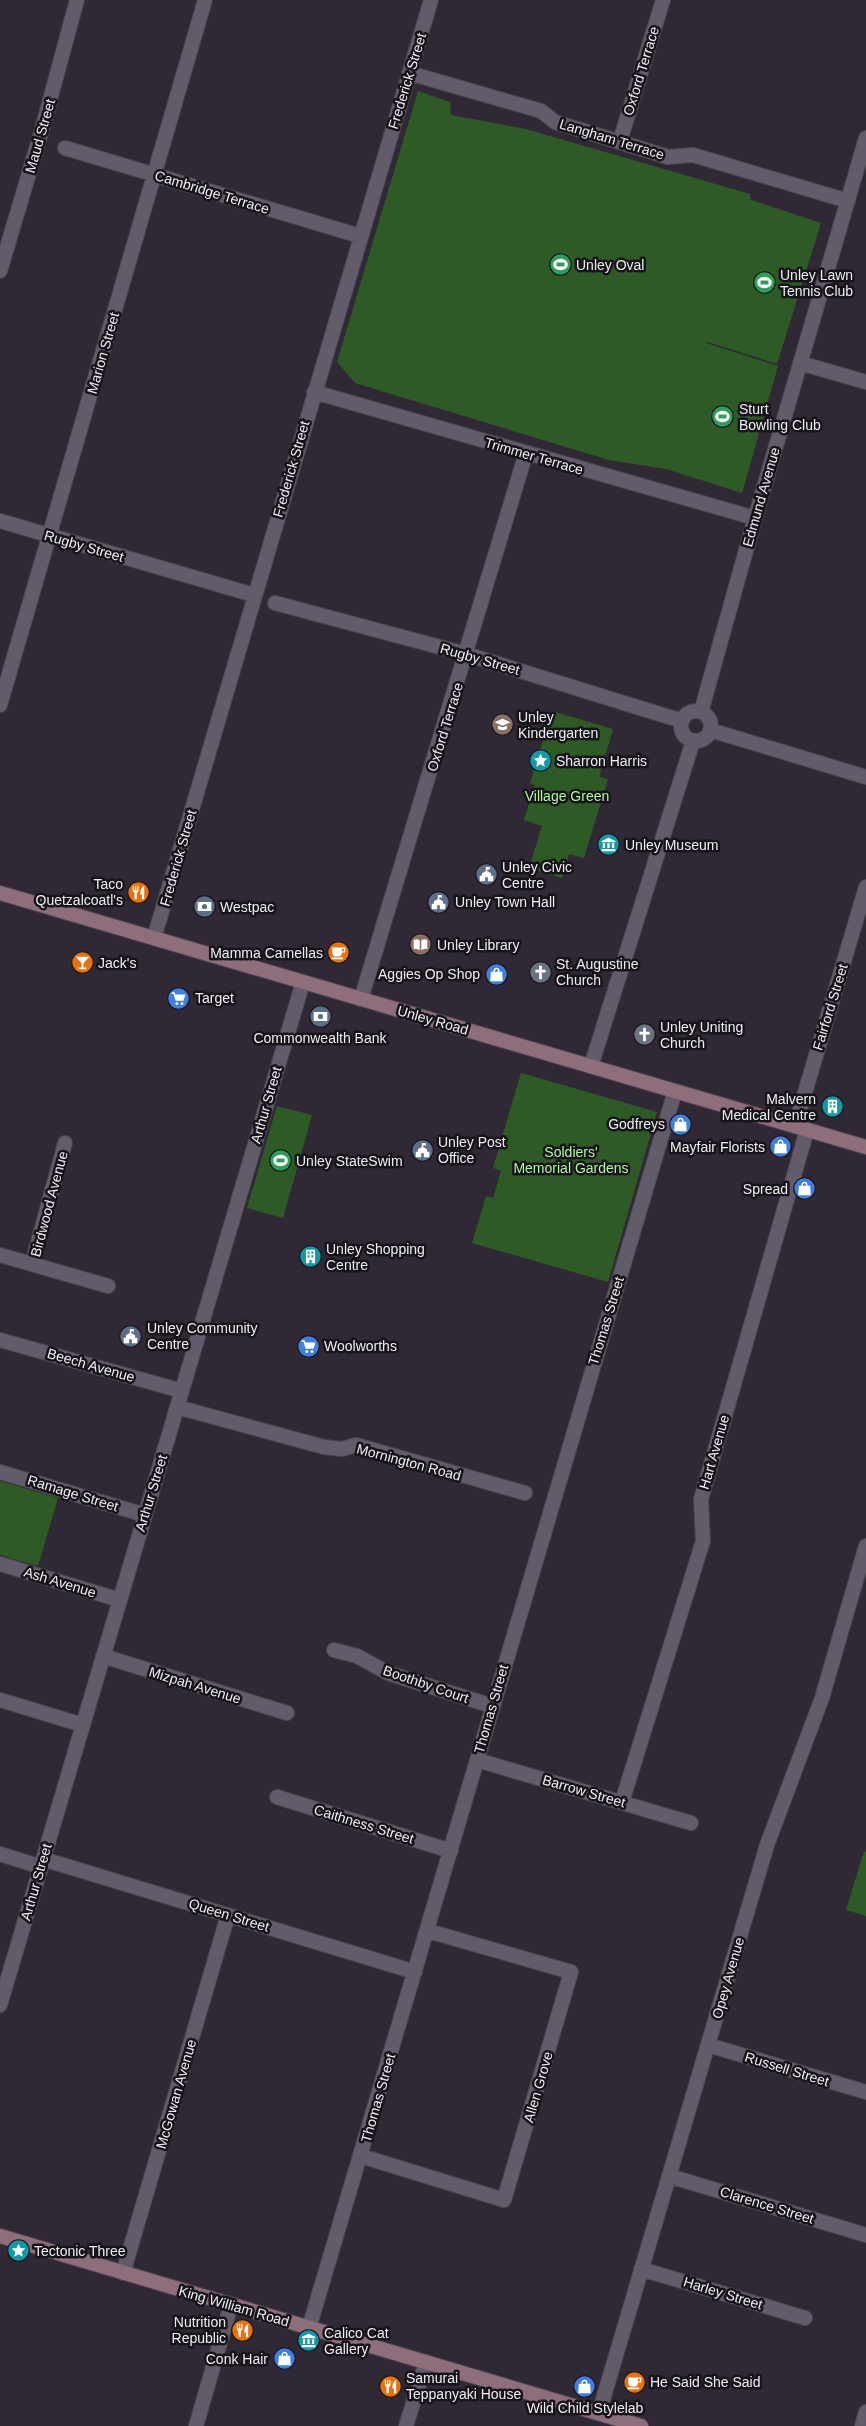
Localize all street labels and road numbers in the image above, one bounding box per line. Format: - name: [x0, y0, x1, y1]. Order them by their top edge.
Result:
- street label: Oxford Terrace: [620, 24, 662, 117]
- street label: Frederick Street: [385, 31, 429, 131]
- street label: Maud Street: [22, 97, 58, 175]
- street label: Langham Terrace: [558, 115, 667, 163]
- street label: Cambridge Terrace: [153, 167, 271, 217]
- street label: Marion Street: [84, 310, 122, 396]
- street label: Frederick Street: [270, 419, 312, 519]
- street label: Trimmer Terrace: [483, 434, 585, 478]
- street label: Edmund Avenue: [739, 445, 783, 548]
- street label: Rugby Street: [43, 527, 126, 565]
- street label: Rugby Street: [439, 640, 522, 678]
- street label: Oxford Terrace: [424, 680, 466, 773]
- street label: Frederick Street: [157, 808, 199, 908]
- street label: Fairford Street: [809, 962, 851, 1052]
- street label: Unley Road: [396, 1002, 470, 1038]
- street label: Arthur Street: [247, 1065, 285, 1145]
- street label: Birdwood Avenue: [27, 1149, 71, 1259]
- street label: Thomas Street: [585, 1275, 627, 1367]
- street label: Beech Avenue: [46, 1345, 137, 1385]
- street label: Hart Avenue: [696, 1413, 732, 1491]
- street label: Mornington Road: [355, 1440, 463, 1484]
- street label: Arthur Street: [132, 1453, 170, 1533]
- street label: Ramage Street: [26, 1472, 120, 1514]
- street label: Ash Avenue: [22, 1563, 98, 1601]
- street label: Boothby Court: [381, 1662, 471, 1706]
- street label: Mizpah Avenue: [147, 1663, 243, 1707]
- street label: Thomas Street: [471, 1663, 511, 1755]
- street label: Barrow Street: [541, 1772, 627, 1811]
- street label: Caithness Street: [312, 1801, 416, 1847]
- street label: Arthur Street: [17, 1842, 55, 1922]
- street label: Queen Street: [187, 1895, 271, 1935]
- street label: Opey Avenue: [709, 1935, 747, 2020]
- street label: McGowan Avenue: [153, 2037, 199, 2151]
- street label: Allen Grove: [520, 2049, 556, 2124]
- street label: Russell Street: [743, 2049, 831, 2089]
- street label: Thomas Street: [358, 2052, 398, 2144]
- street label: Clarence Street: [718, 2183, 816, 2227]
- street label: Harley Street: [682, 2273, 765, 2313]
- street label: King William Road: [177, 2283, 291, 2329]

